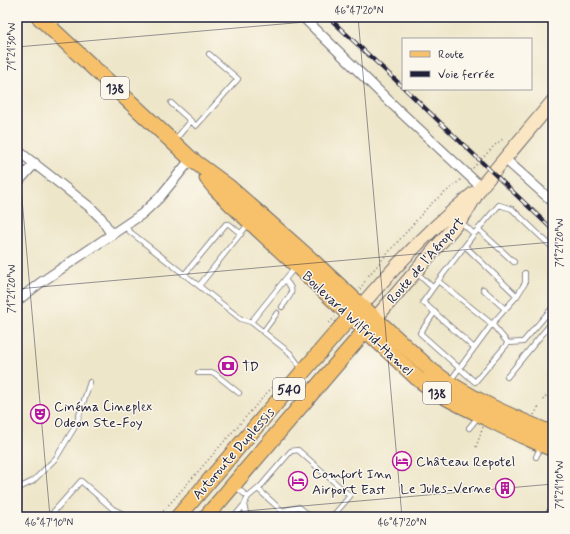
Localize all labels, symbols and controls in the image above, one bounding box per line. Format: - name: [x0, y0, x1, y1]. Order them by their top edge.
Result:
- text: 46°47'20"N: [335, 4, 384, 18]
- text: 71°21'30"W: [5, 23, 19, 71]
- legend: [402, 38, 532, 90]
- text: Route: [438, 47, 464, 63]
- text: Voie ferrée: [438, 67, 495, 83]
- road number: 138: [101, 77, 129, 99]
- street label: Route de l'Aéroport: [383, 213, 469, 308]
- text: 71°21'20"W: [553, 219, 567, 267]
- text: 71°21'20"W: [5, 265, 19, 313]
- street label: Boulevard Wilfrid-Hamel: [298, 268, 417, 380]
- bank icon: TD: [217, 355, 239, 377]
- place label: TD: [242, 358, 259, 376]
- road number: 540: [273, 378, 305, 400]
- road number: 138: [423, 382, 451, 404]
- place label: Cinéma Cineplex Odeon Ste-Foy: [54, 398, 153, 432]
- theatre icon: Cinéma Cineplex Odeon Ste-Foy: [29, 403, 51, 425]
- street label: Autoroute Duplessis: [189, 404, 279, 503]
- hotel icon: Château Repotel: [391, 450, 413, 472]
- place label: Château Repotel: [416, 453, 515, 471]
- text: 71°21'10"W: [553, 461, 567, 509]
- place label: Comfort Inn Airport East: [312, 465, 392, 499]
- hotel icon: Comfort Inn Airport East: [287, 470, 309, 492]
- building icon: Le Jules-Verne: [494, 477, 516, 499]
- place label: Le Jules-Verne: [400, 480, 491, 498]
- text: 46°47'10"N: [25, 516, 73, 530]
- text: 46°47'20"N: [378, 516, 427, 530]

